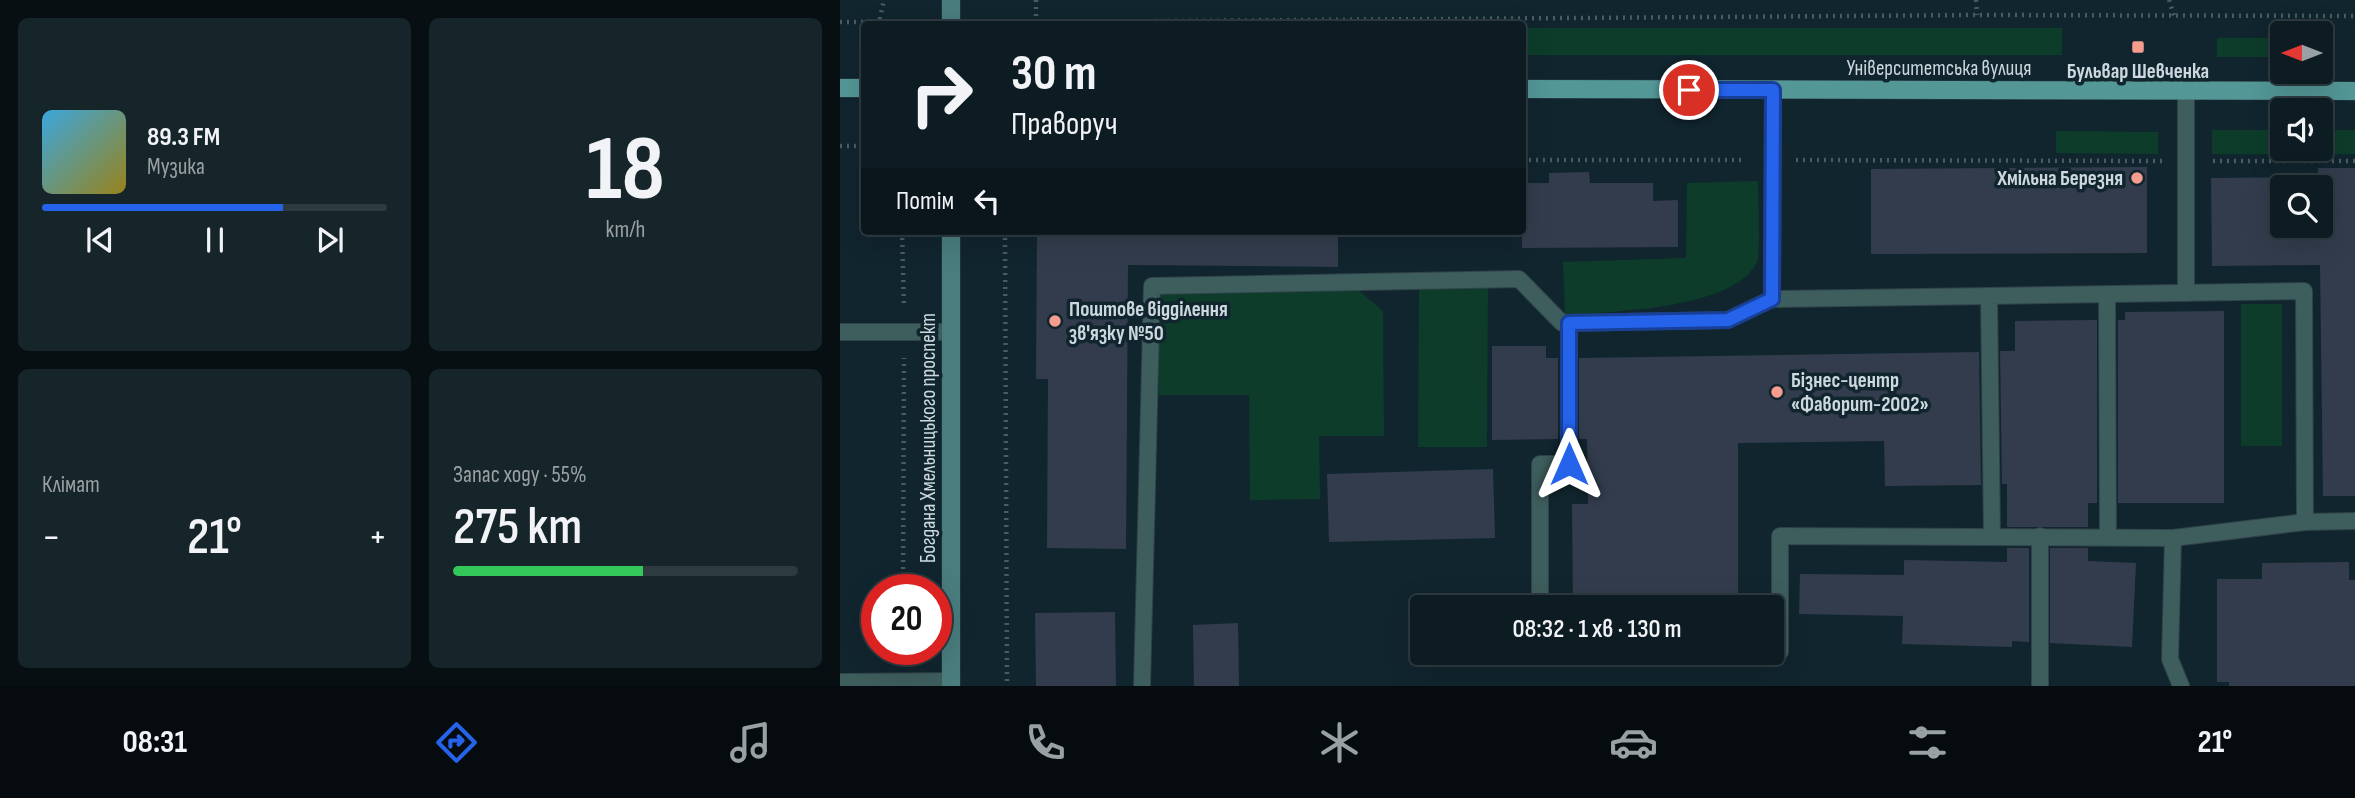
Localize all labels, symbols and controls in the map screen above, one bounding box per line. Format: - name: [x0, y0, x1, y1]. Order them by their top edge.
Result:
- north arrow: [2270, 21, 2333, 84]
- map controls: [2270, 21, 2333, 238]
- marker: Бульвар Шевченка: [2130, 39, 2146, 55]
- text: 30 m: [1011, 45, 1096, 104]
- icon: right: [896, 49, 987, 140]
- street label: Університетська вулиця: [1846, 56, 2032, 81]
- place label: Бульвар Шевченка: [2067, 59, 2209, 84]
- pin: [1659, 60, 1719, 120]
- icon: arrive: [1670, 71, 1708, 109]
- button: sound: [2270, 98, 2333, 161]
- text: Праворуч: [1011, 105, 1118, 144]
- text: 18: [586, 116, 665, 225]
- text: 89.3 FM: [147, 122, 220, 153]
- text: Музика: [147, 153, 205, 181]
- place label: Хмільна Березня: [1996, 166, 2123, 191]
- marker: Хмільна Березня: [2129, 170, 2145, 186]
- button: search: [2270, 175, 2333, 238]
- icon: left: [968, 182, 1006, 220]
- text: Потім: [896, 186, 954, 217]
- text: km/h: [606, 216, 645, 244]
- icon: previous: [81, 221, 119, 259]
- icon: pause: [196, 221, 234, 259]
- icon: next: [311, 221, 349, 259]
- place label: Поштове відділення зв'язку №50: [1069, 297, 1228, 346]
- street label: Богдана Хмельницького проспект: [916, 313, 941, 563]
- marker: Поштове відділення зв'язку №50: [1047, 313, 1063, 329]
- place label: Бізнес-центр «Фаворит-2002»: [1791, 368, 1929, 417]
- marker: Бізнес-центр «Фаворит-2002»: [1769, 384, 1785, 400]
- position arrow: [1532, 427, 1606, 501]
- text: Запас ходу · 55%: [453, 461, 587, 489]
- text: Клімат: [42, 471, 100, 499]
- text: 275 km: [453, 496, 582, 559]
- text: 21°: [187, 506, 242, 569]
- text: −: [42, 515, 61, 560]
- text: +: [368, 515, 387, 560]
- speed limit sign: 20: [861, 574, 952, 665]
- text: 08:32 · 1 хв · 130 m: [1512, 614, 1682, 645]
- icon: directions: [432, 718, 481, 767]
- icon: music: [726, 718, 775, 767]
- icon: phone: [1021, 718, 1070, 767]
- icon: climate: [1315, 718, 1364, 767]
- icon: car: [1609, 718, 1658, 767]
- icon: filters: [1903, 718, 1952, 767]
- text: 08:31: [123, 723, 187, 762]
- text: 21°: [2198, 723, 2232, 762]

